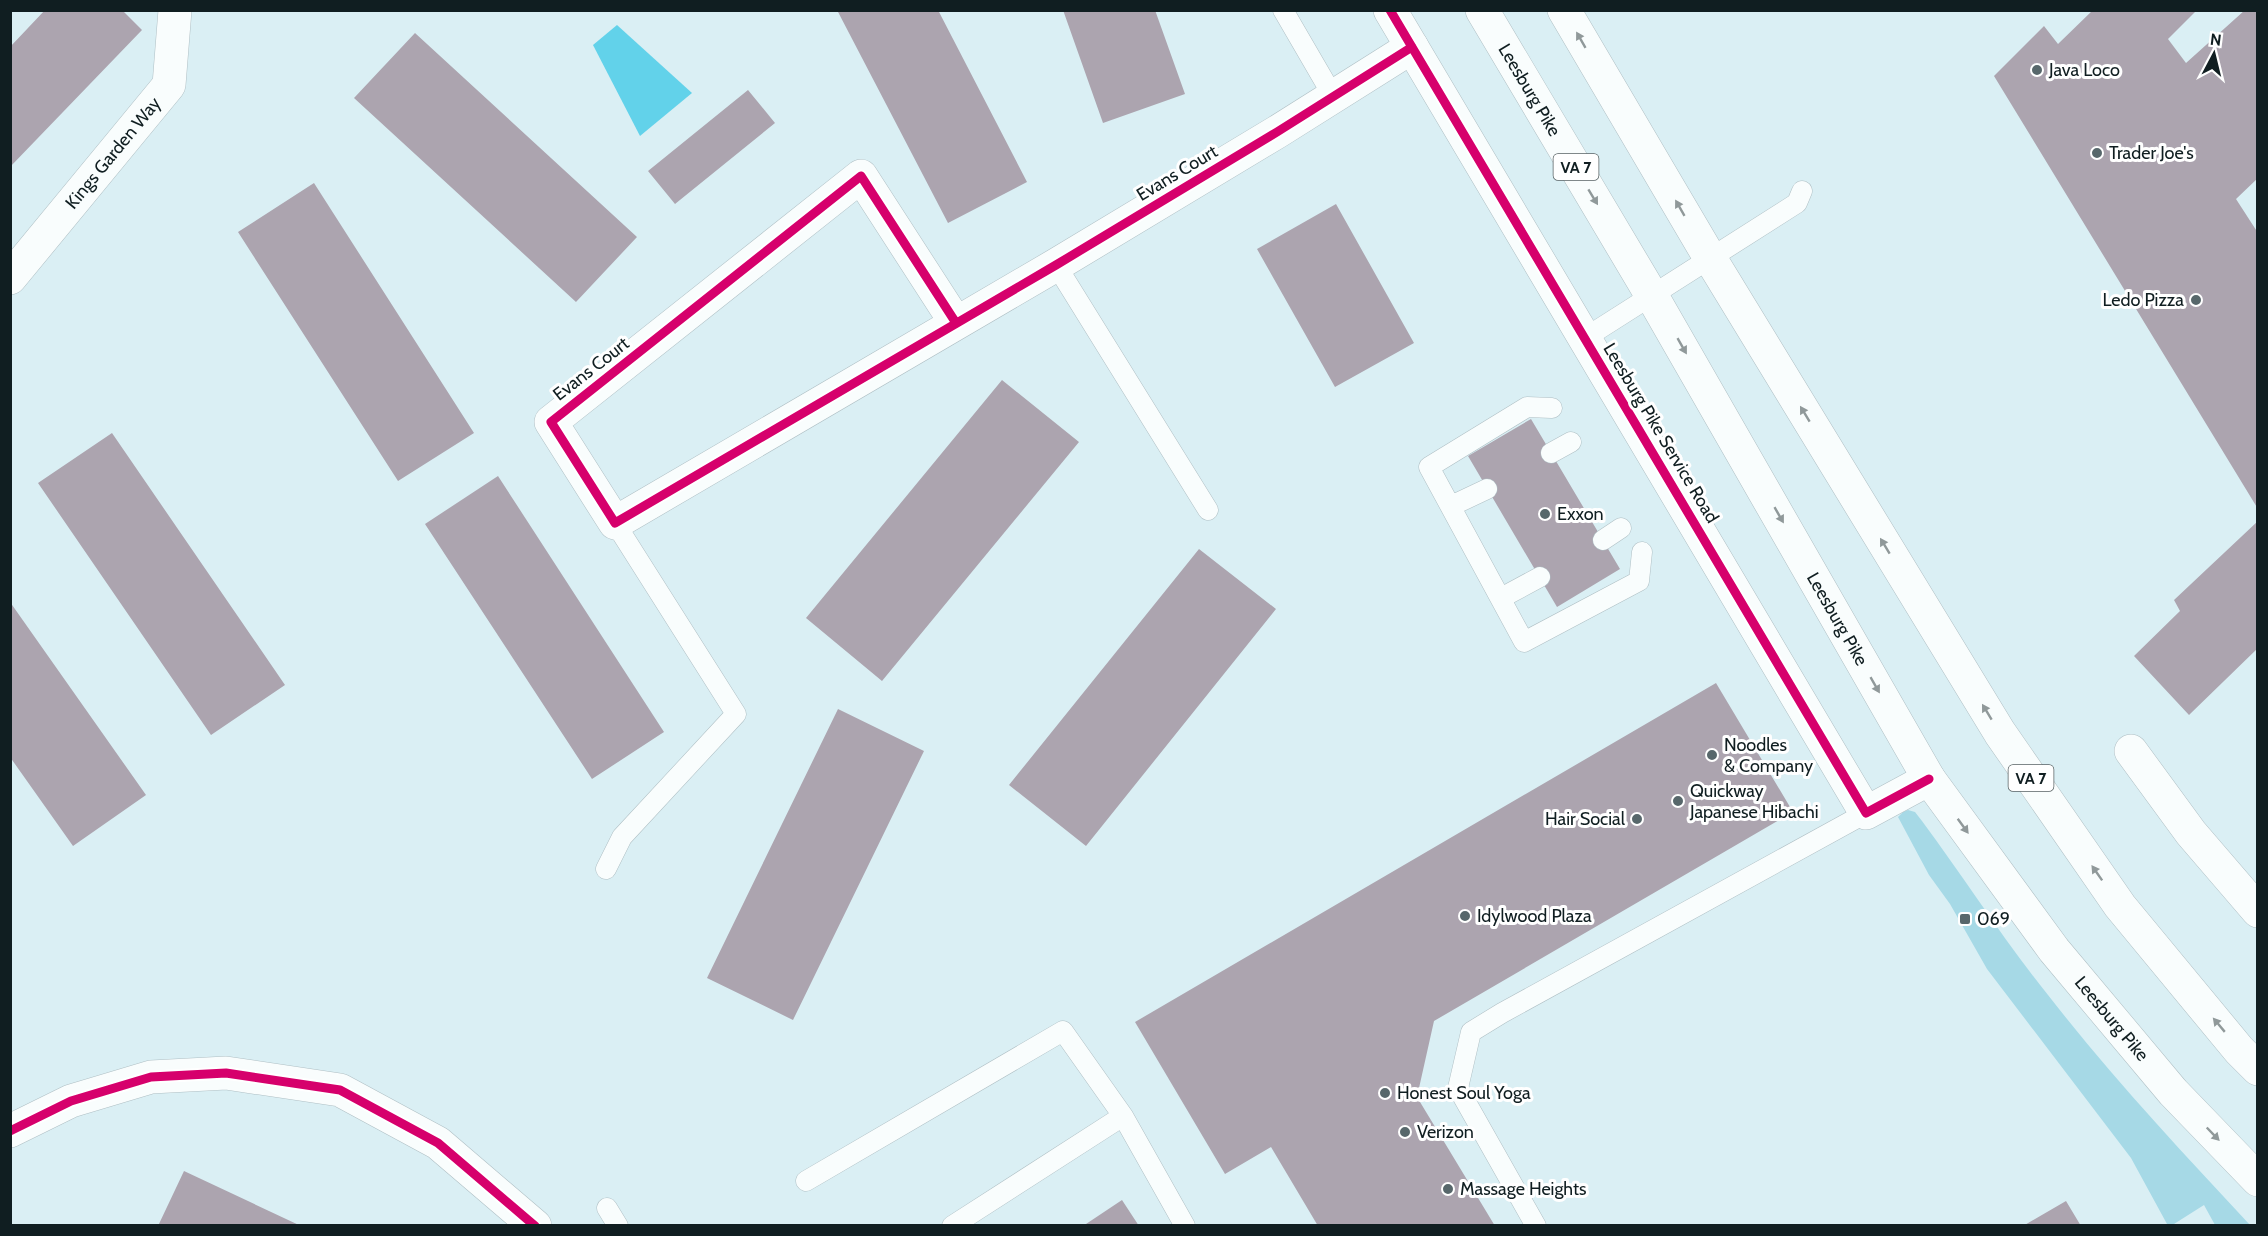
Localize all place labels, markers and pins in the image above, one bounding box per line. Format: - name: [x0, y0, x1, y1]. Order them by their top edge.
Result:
- place label: Java Loco: [2048, 59, 2120, 81]
- marker: Java Loco: [2030, 63, 2044, 77]
- place label: Trader Joe's: [2109, 142, 2194, 164]
- marker: Trader Joe's: [2090, 146, 2104, 160]
- place label: Ledo Pizza: [2102, 289, 2184, 311]
- marker: Ledo Pizza: [2189, 293, 2203, 307]
- place label: Exxon: [1557, 503, 1604, 525]
- marker: Exxon: [1538, 507, 1552, 521]
- place label: Noodles & Company: [1724, 734, 1813, 777]
- marker: Noodles & Company: [1705, 748, 1719, 762]
- place label: Quickway Japanese Hibachi: [1689, 780, 1818, 823]
- marker: Quickway Japanese Hibachi: [1671, 794, 1685, 808]
- place label: Hair Social: [1545, 808, 1626, 830]
- marker: Hair Social: [1630, 812, 1644, 826]
- place label: Idylwood Plaza: [1477, 905, 1592, 927]
- place label: 069: [1977, 908, 2010, 930]
- marker: Idylwood Plaza: [1458, 909, 1472, 923]
- marker: 069: [1958, 912, 1972, 926]
- place label: Honest Soul Yoga: [1397, 1082, 1531, 1104]
- marker: Honest Soul Yoga: [1378, 1086, 1392, 1100]
- place label: Verizon: [1417, 1121, 1474, 1143]
- marker: Verizon: [1398, 1125, 1412, 1139]
- place label: Massage Heights: [1460, 1178, 1587, 1200]
- marker: Massage Heights: [1441, 1182, 1455, 1196]

